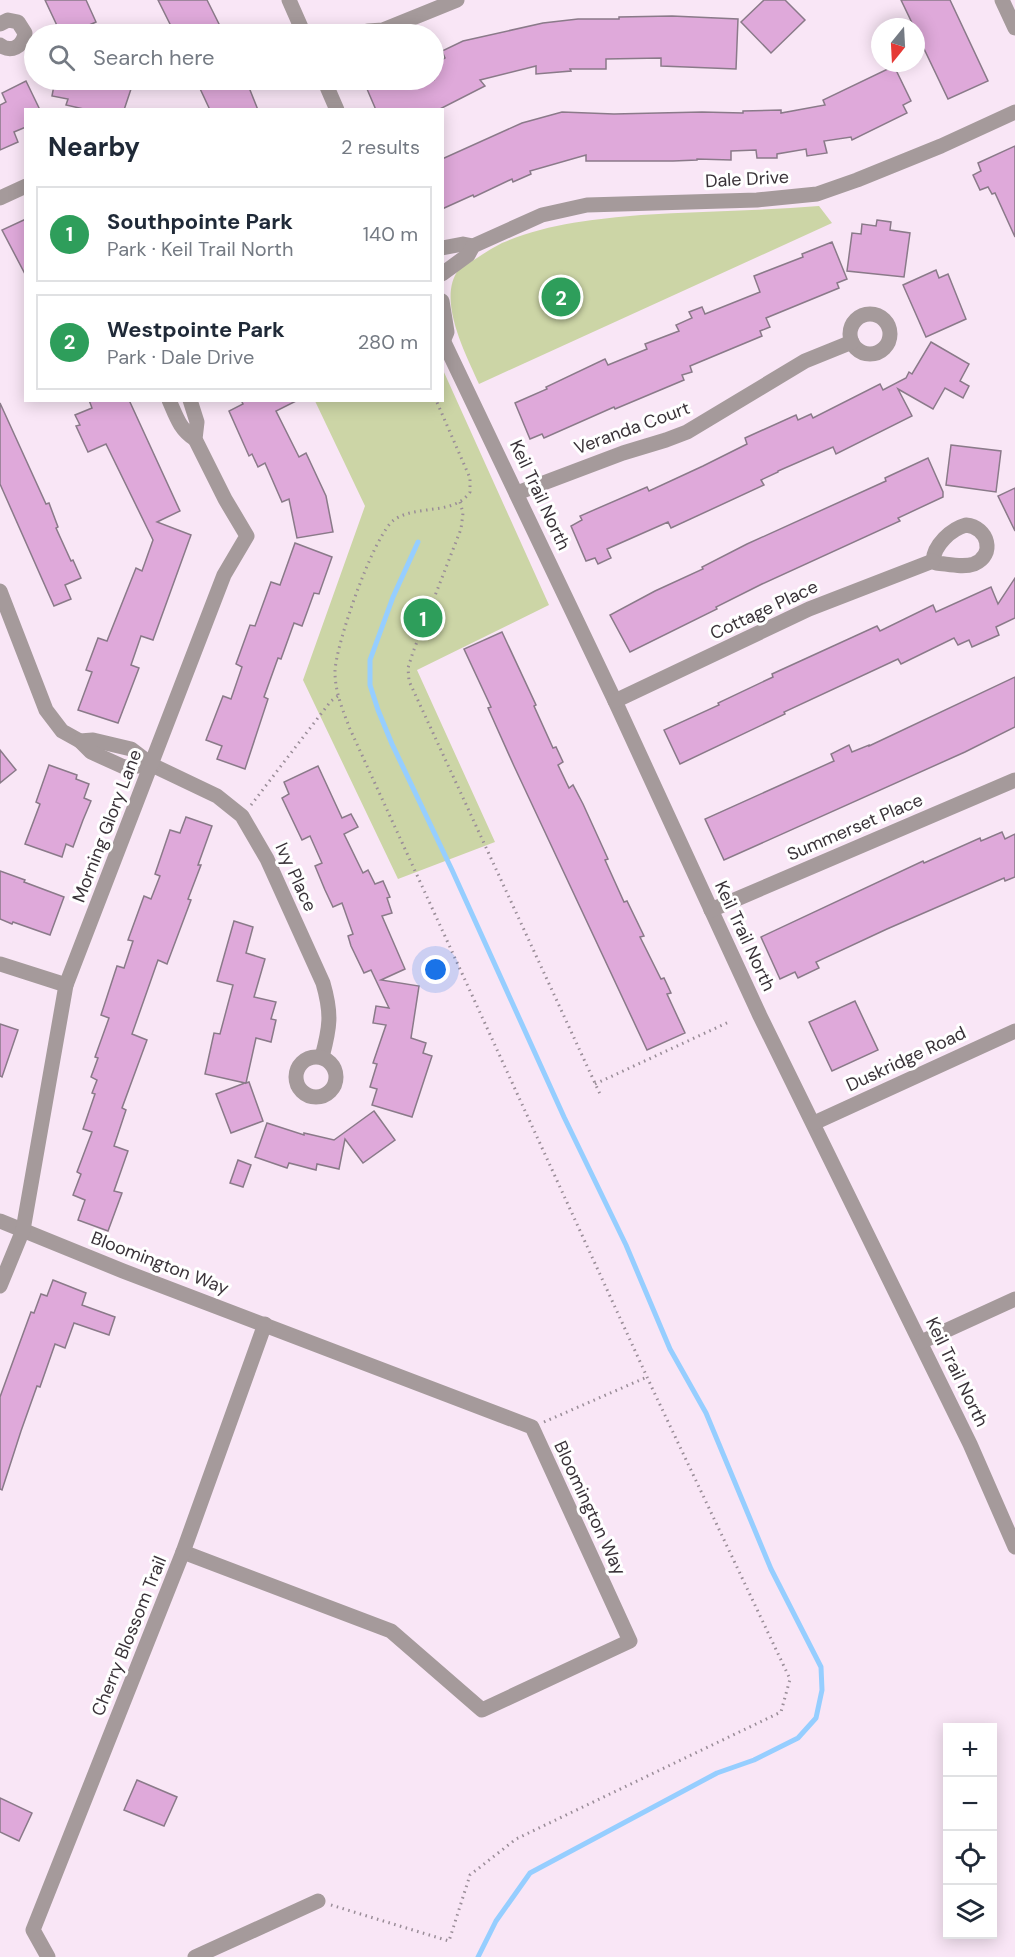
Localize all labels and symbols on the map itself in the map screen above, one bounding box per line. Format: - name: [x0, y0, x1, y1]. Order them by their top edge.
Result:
- north arrow: [871, 18, 925, 72]
- street label: Dale Drive: [705, 165, 789, 193]
- pin: 2: [542, 274, 580, 320]
- street label: Veranda Court: [571, 396, 693, 460]
- street label: Keil Trail North: [504, 436, 576, 554]
- street label: Cottage Place: [706, 574, 822, 646]
- pin: 1: [404, 596, 442, 640]
- street label: Morning Glory Lane: [67, 746, 147, 906]
- street label: Summerset Place: [783, 788, 927, 866]
- street label: Ivy Place: [270, 839, 322, 915]
- street label: Keil Trail North: [709, 877, 781, 995]
- your location: [421, 955, 450, 984]
- street label: Duskridge Road: [842, 1021, 970, 1097]
- street label: Bloomington Way: [88, 1226, 232, 1300]
- street label: Keil Trail North: [920, 1313, 994, 1431]
- street label: Bloomington Way: [548, 1437, 632, 1579]
- street label: Cherry Blossom Trail: [86, 1552, 172, 1720]

